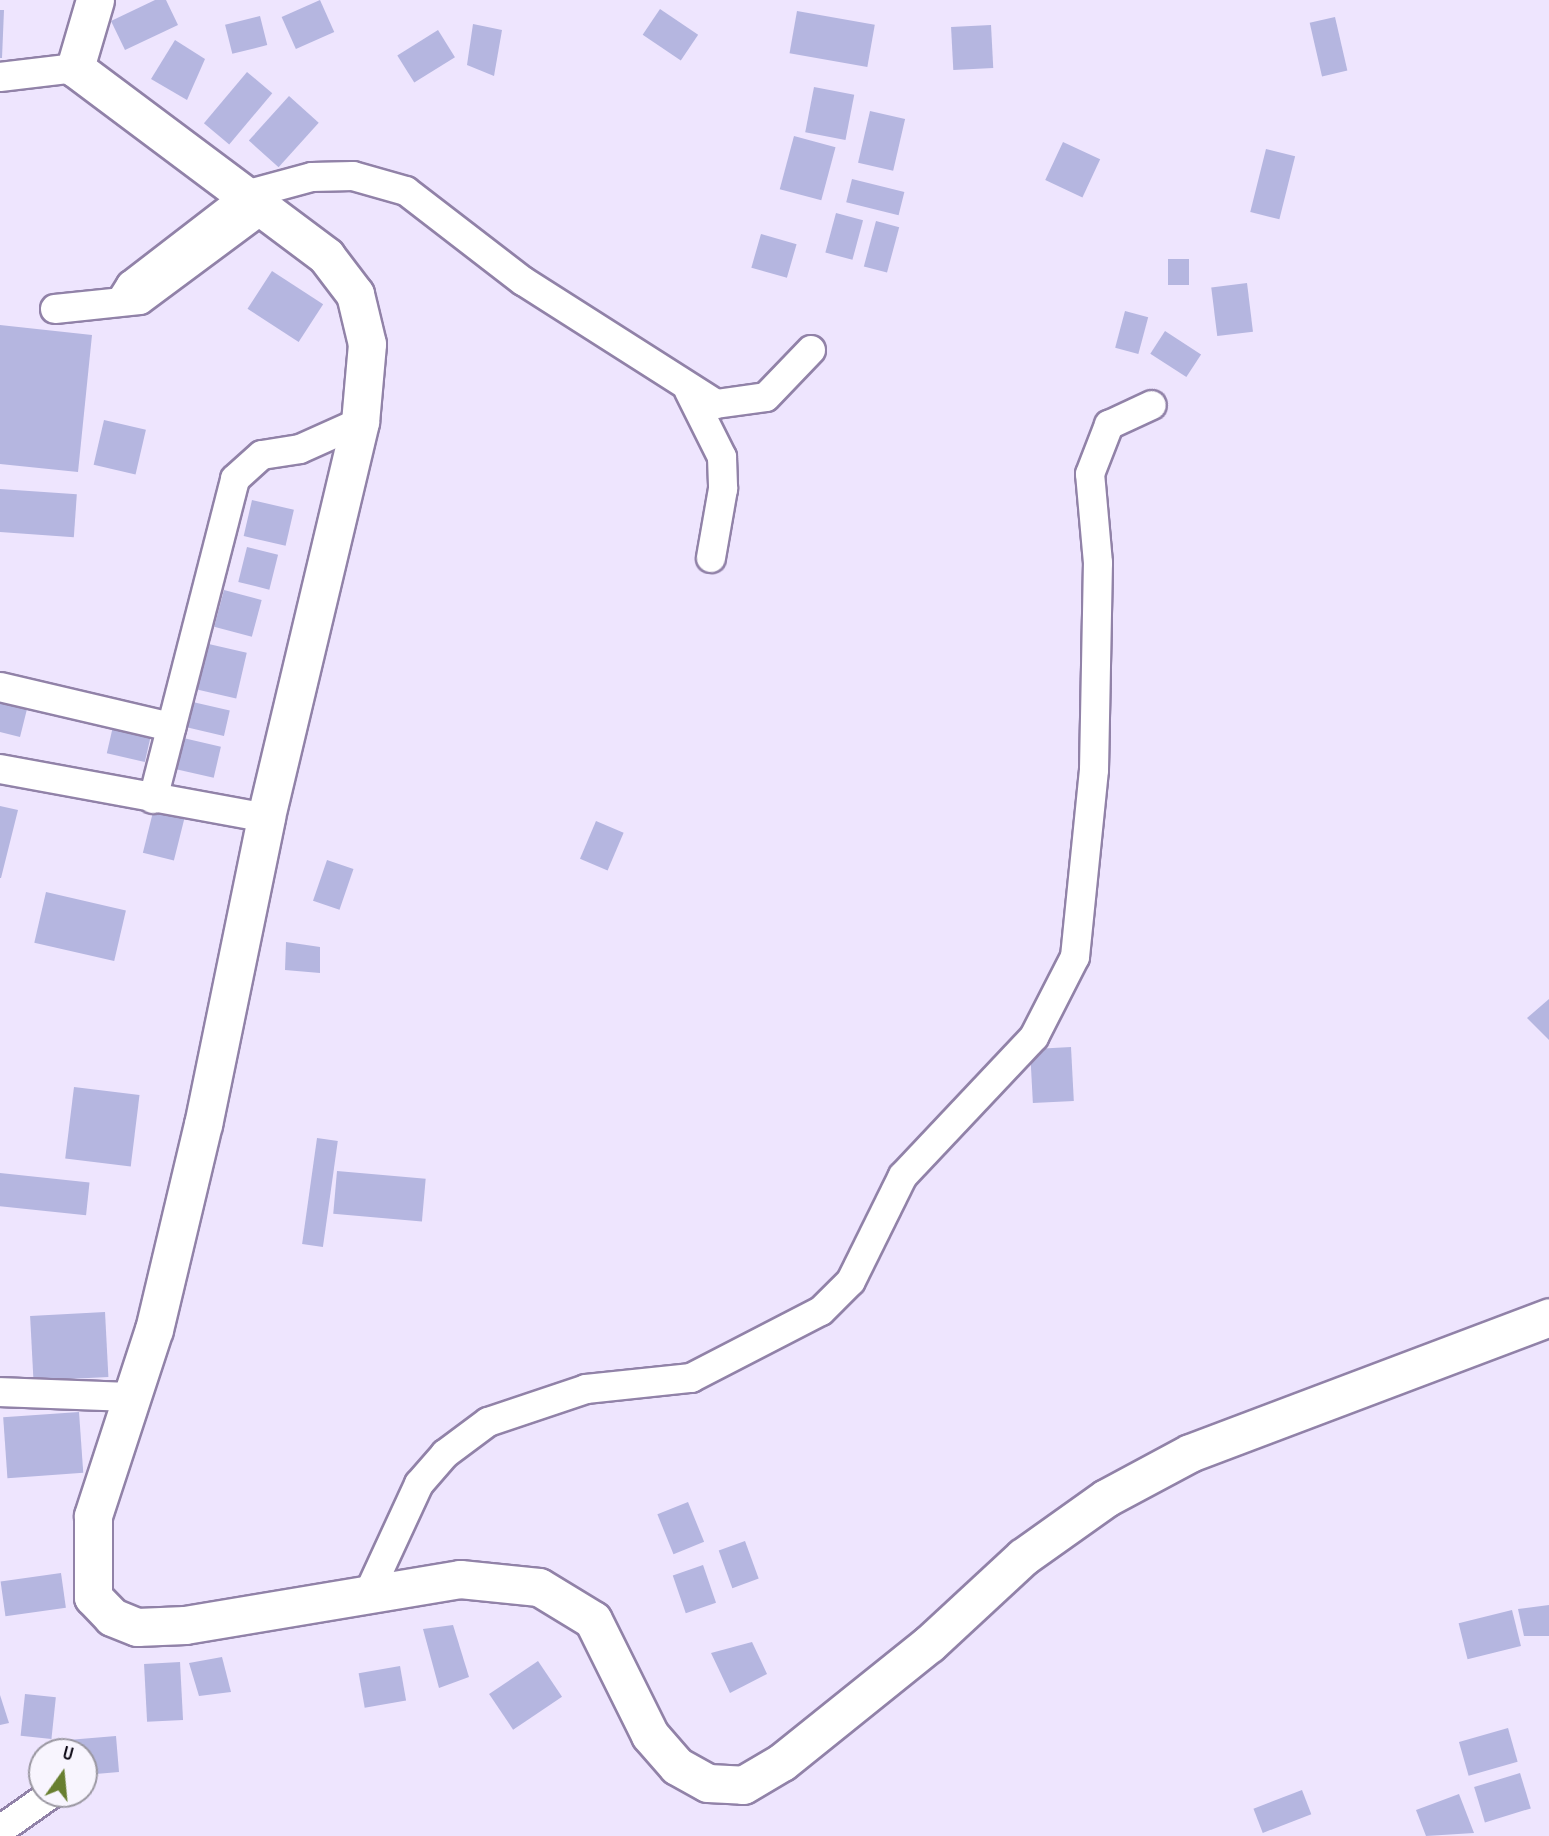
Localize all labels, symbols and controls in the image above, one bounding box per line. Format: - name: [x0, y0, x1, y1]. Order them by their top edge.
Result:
- north arrow: [28, 1738, 98, 1808]
- text: U: [60, 1742, 76, 1767]

